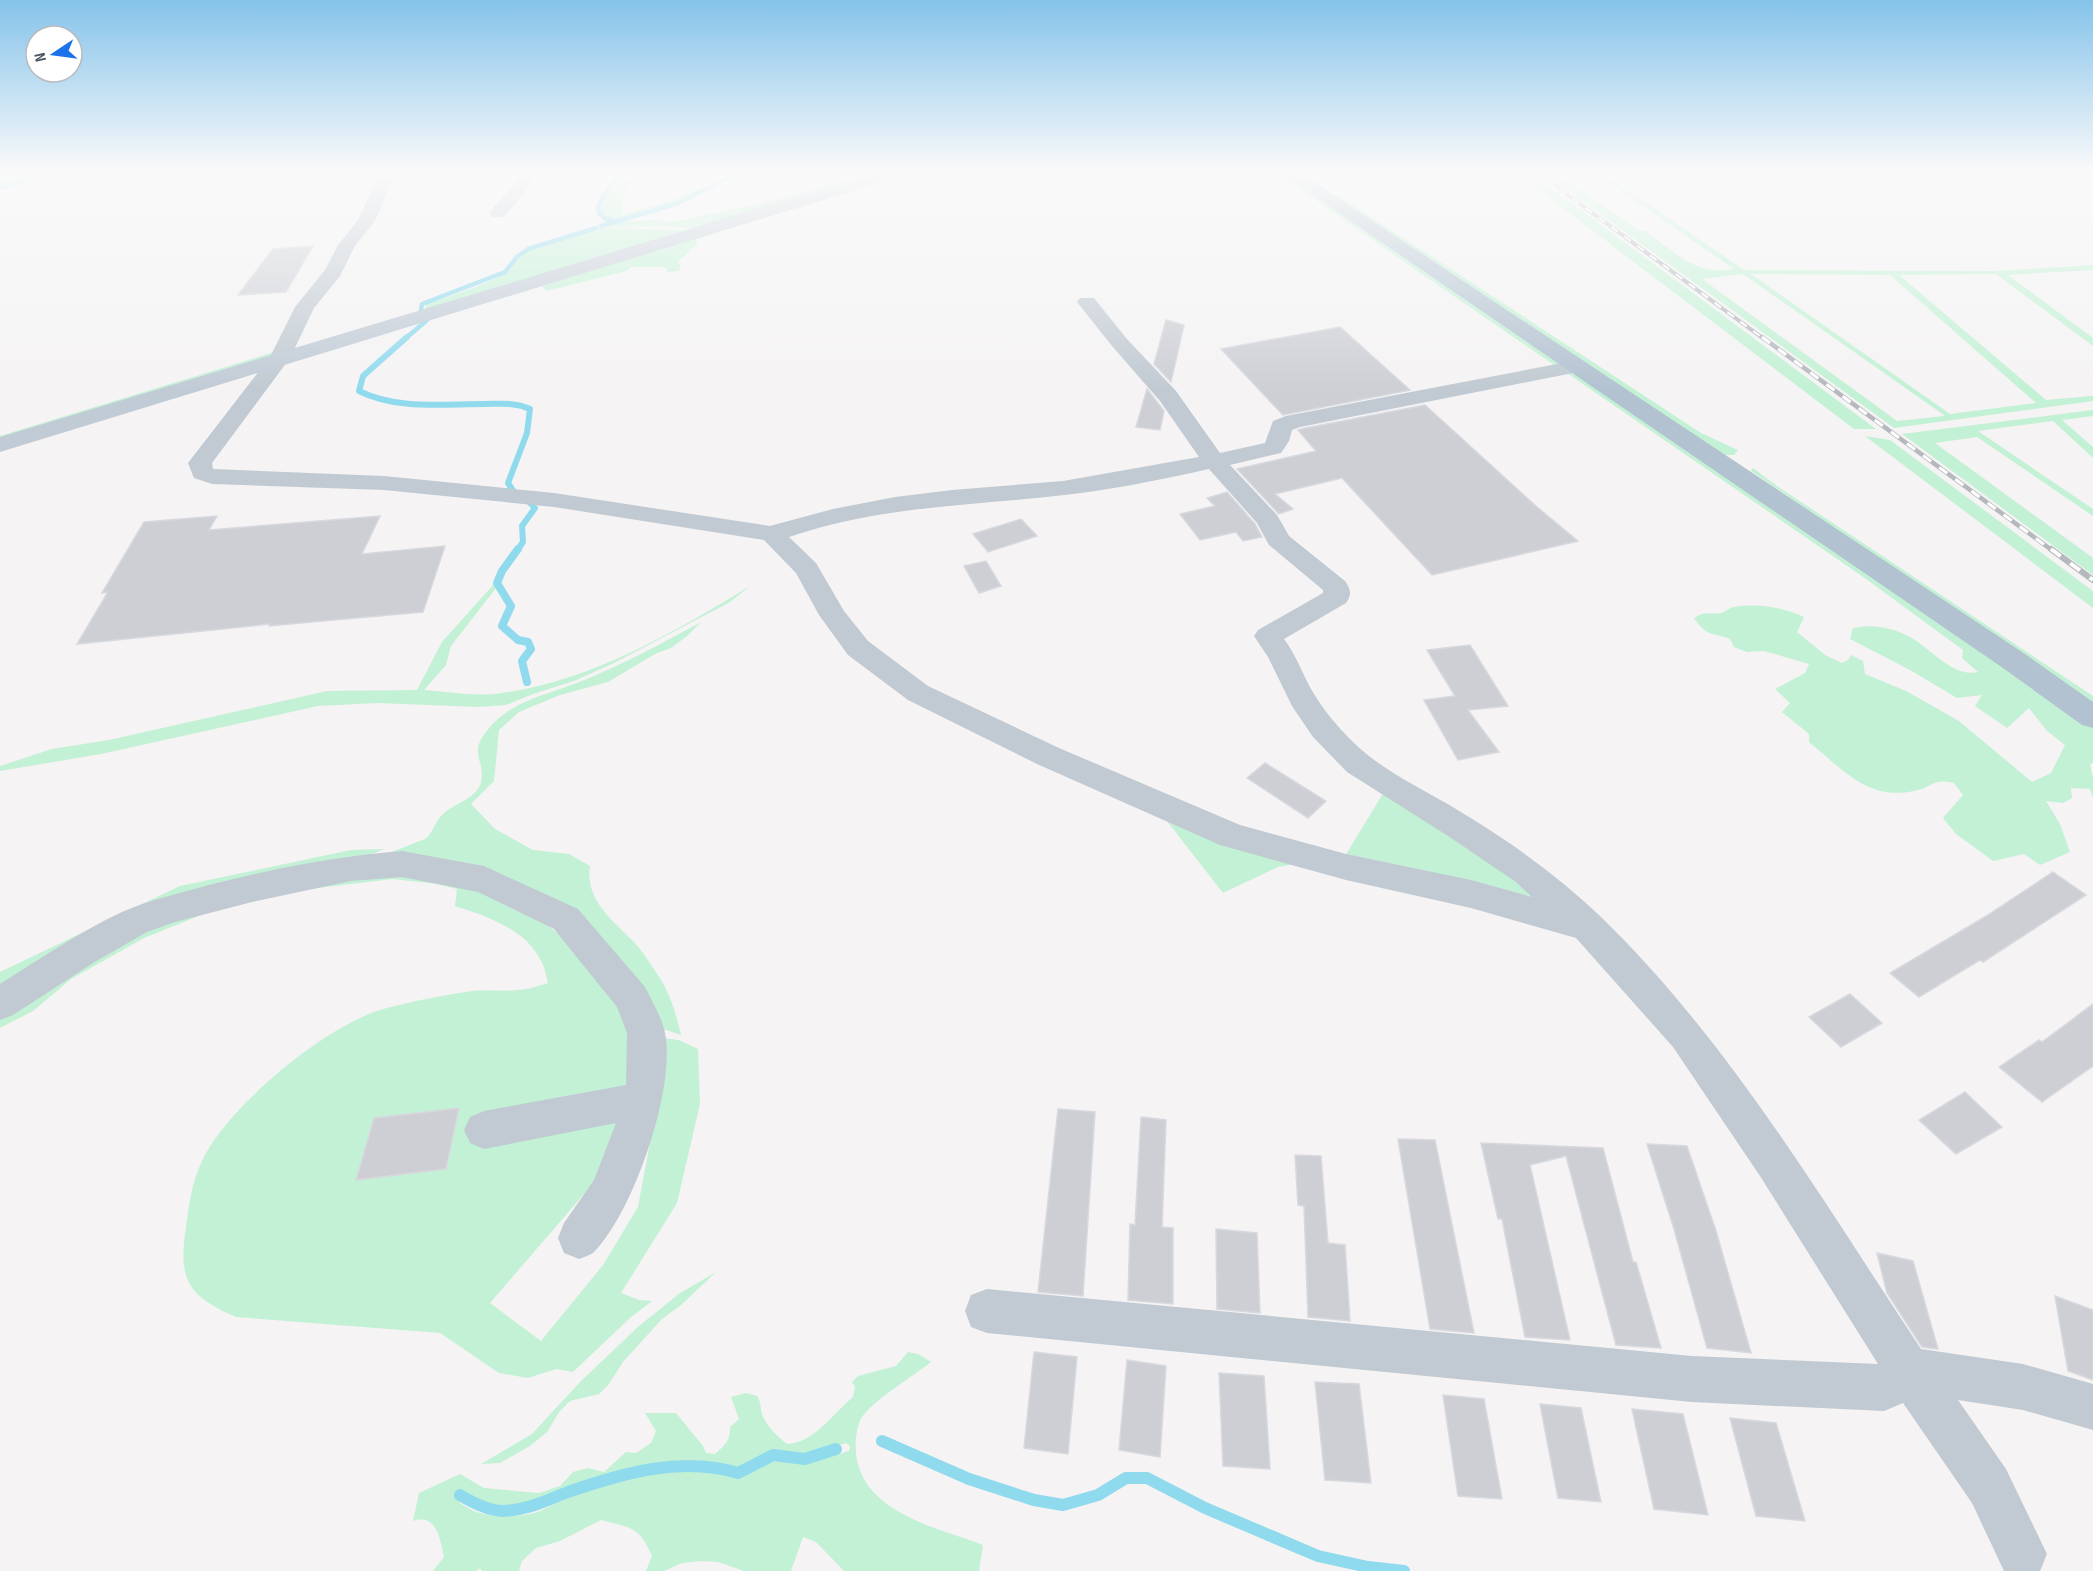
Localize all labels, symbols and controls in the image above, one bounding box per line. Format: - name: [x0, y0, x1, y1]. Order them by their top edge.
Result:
- north arrow: [24, 24, 84, 84]
- text: N: [31, 51, 51, 63]

